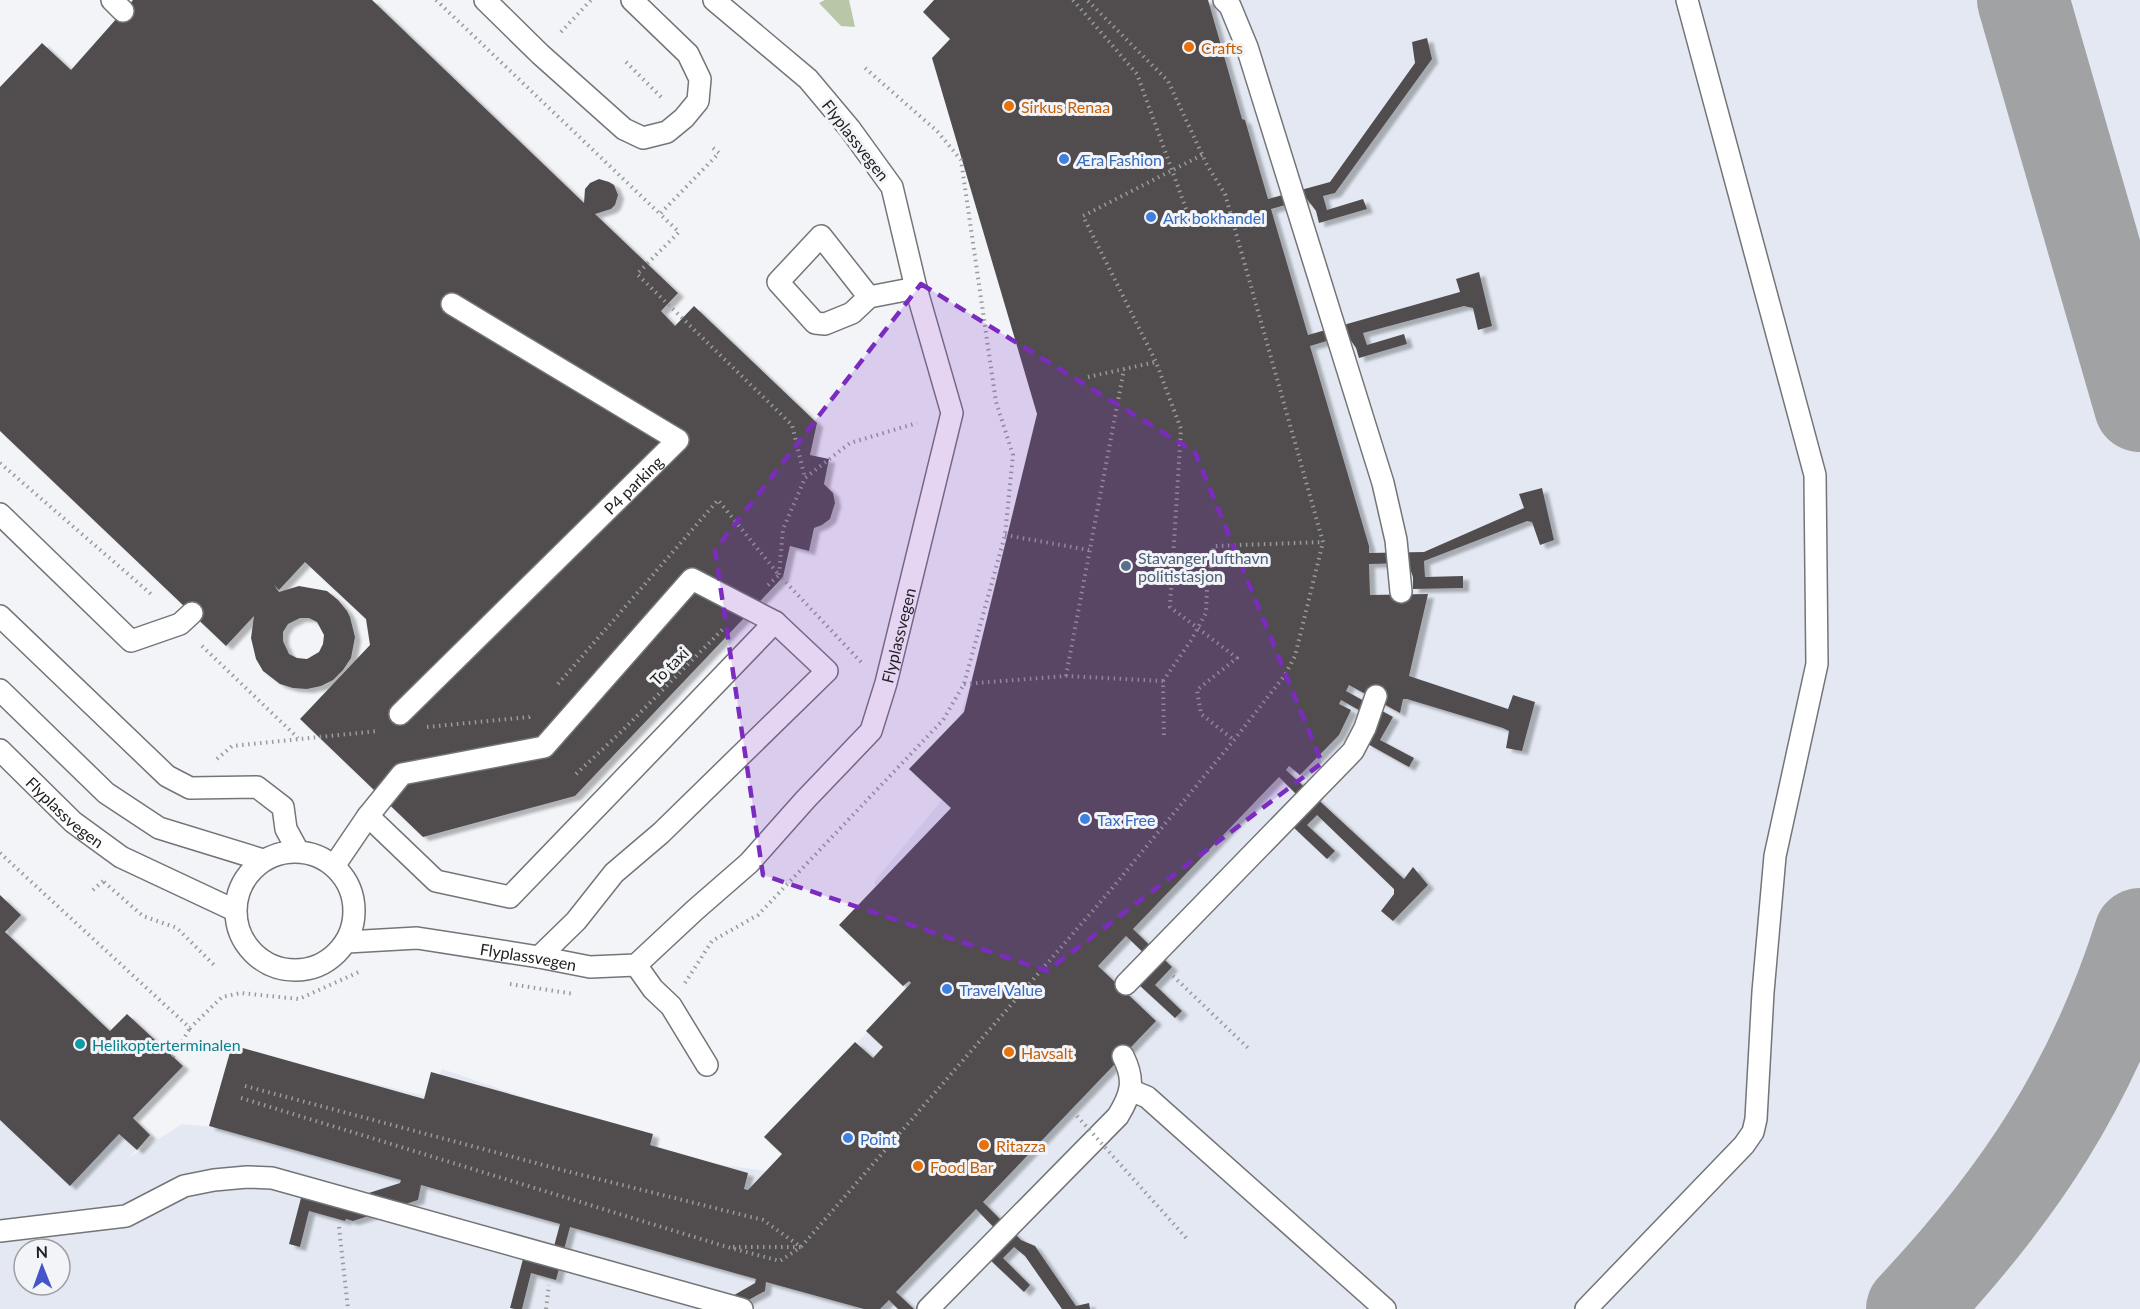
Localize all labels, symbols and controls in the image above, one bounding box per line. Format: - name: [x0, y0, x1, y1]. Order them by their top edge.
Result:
- place label: Crafts: [1201, 38, 1243, 57]
- marker: Crafts: [1182, 40, 1196, 54]
- street label: Flyplassvegen: [819, 96, 893, 184]
- place label: Sirkus Renaa: [1021, 97, 1110, 116]
- marker: Sirkus Renaa: [1002, 99, 1016, 113]
- place label: Æra Fashion: [1075, 150, 1162, 169]
- marker: Æra Fashion: [1057, 152, 1071, 166]
- place label: Ark bokhandel: [1163, 208, 1265, 227]
- marker: Ark bokhandel: [1144, 210, 1158, 224]
- street label: P4 parking: [600, 451, 666, 518]
- place label: Stavanger lufthavn politistasjon: [1138, 548, 1269, 585]
- marker: Stavanger lufthavn politistasjon: [1119, 559, 1133, 573]
- street label: Flyplassvegen: [877, 586, 918, 685]
- street label: To taxi: [646, 643, 692, 689]
- street label: Flyplassvegen: [23, 772, 108, 851]
- place label: Tax Free: [1097, 810, 1155, 829]
- marker: Tax Free: [1078, 812, 1092, 826]
- street label: Flyplassvegen: [479, 938, 578, 974]
- place label: Travel Value: [959, 980, 1043, 999]
- marker: Travel Value: [940, 982, 954, 996]
- place label: Helikopterterminalen: [92, 1035, 241, 1054]
- marker: Helikopterterminalen: [73, 1037, 87, 1051]
- place label: Havsalt: [1021, 1043, 1074, 1062]
- marker: Havsalt: [1002, 1045, 1016, 1059]
- place label: Point: [860, 1129, 897, 1148]
- marker: Point: [841, 1131, 855, 1145]
- place label: Ritazza: [996, 1136, 1046, 1155]
- marker: Ritazza: [977, 1138, 991, 1152]
- place label: Food Bar: [930, 1157, 994, 1176]
- marker: Food Bar: [911, 1159, 925, 1173]
- north arrow: [12, 1237, 72, 1297]
- text: N: [35, 1242, 48, 1261]

